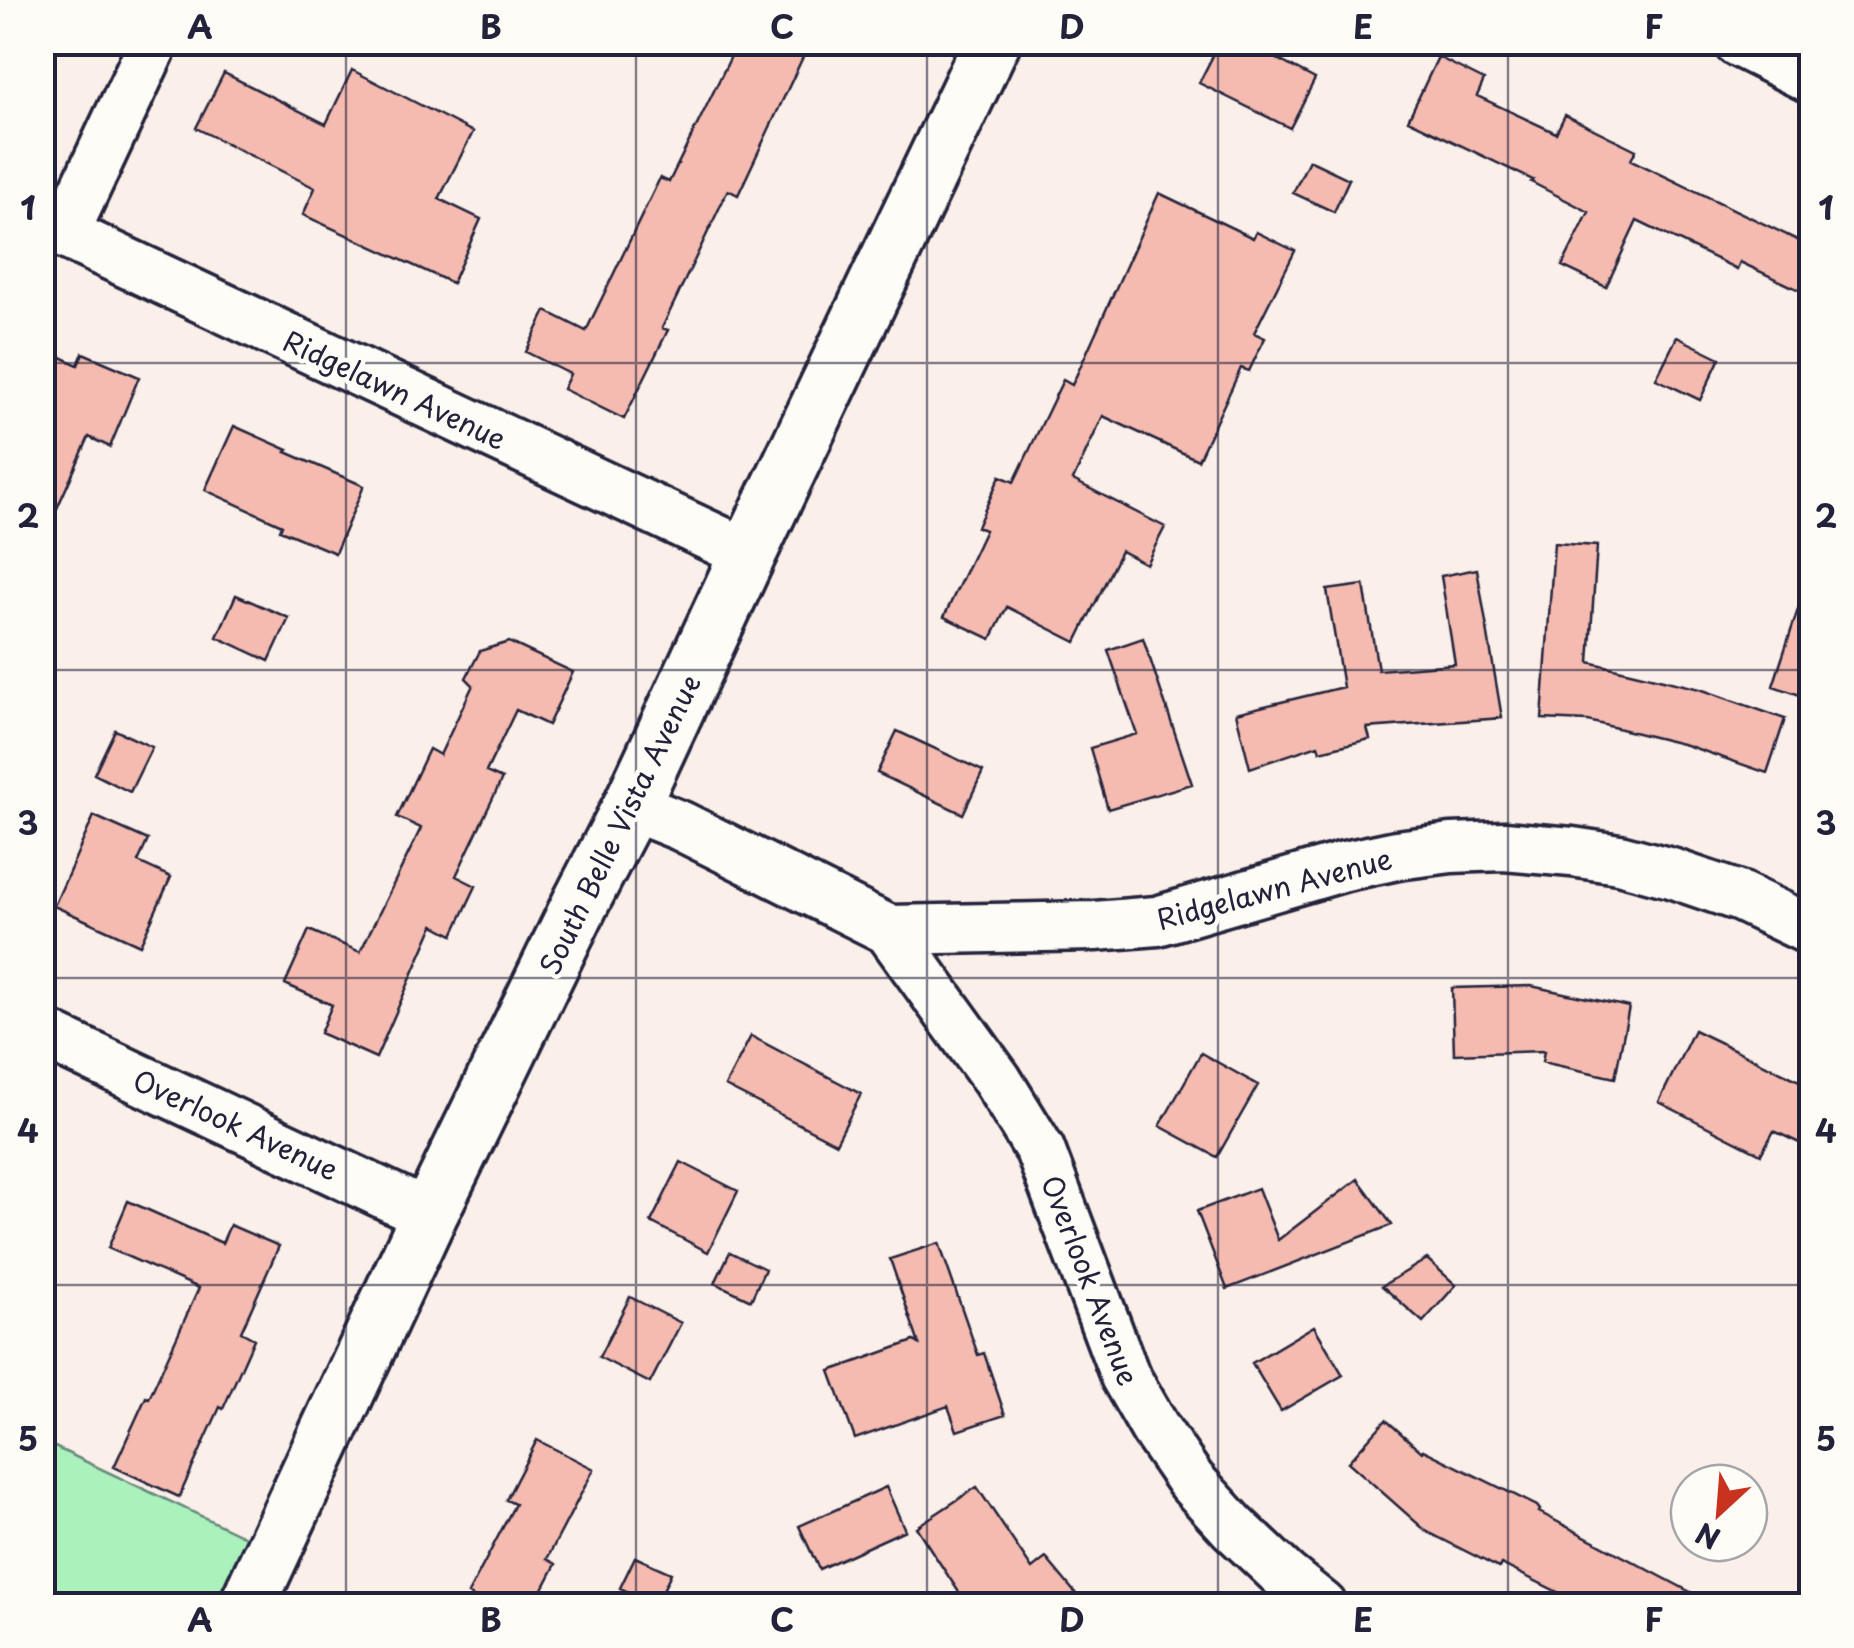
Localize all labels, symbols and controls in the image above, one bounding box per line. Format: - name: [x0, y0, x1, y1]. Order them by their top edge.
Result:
- text: A: [187, 2, 213, 50]
- text: B: [480, 2, 502, 50]
- text: C: [770, 2, 794, 50]
- text: D: [1059, 2, 1085, 50]
- text: E: [1353, 2, 1373, 50]
- text: F: [1645, 2, 1663, 50]
- text: 1: [20, 183, 36, 231]
- text: 1: [1818, 183, 1834, 231]
- street label: Ridgelawn Avenue: [276, 318, 514, 460]
- text: 2: [17, 491, 39, 539]
- text: 2: [1815, 491, 1837, 539]
- street label: South Belle Vista Avenue: [527, 667, 711, 981]
- text: 3: [18, 798, 38, 846]
- text: 3: [1816, 798, 1836, 846]
- street label: Ridgelawn Avenue: [1152, 836, 1396, 940]
- street label: Overlook Avenue: [126, 1058, 346, 1190]
- text: 4: [17, 1106, 39, 1154]
- text: 4: [1815, 1106, 1837, 1154]
- street label: Overlook Avenue: [1031, 1169, 1151, 1391]
- text: 5: [18, 1414, 38, 1462]
- text: 5: [1816, 1414, 1836, 1462]
- north arrow: [1669, 1463, 1769, 1563]
- text: N: [1688, 1513, 1727, 1561]
- text: A: [187, 1595, 213, 1643]
- text: B: [480, 1595, 502, 1643]
- text: C: [770, 1595, 794, 1643]
- text: D: [1059, 1595, 1085, 1643]
- text: E: [1353, 1595, 1373, 1643]
- text: F: [1645, 1595, 1663, 1643]

